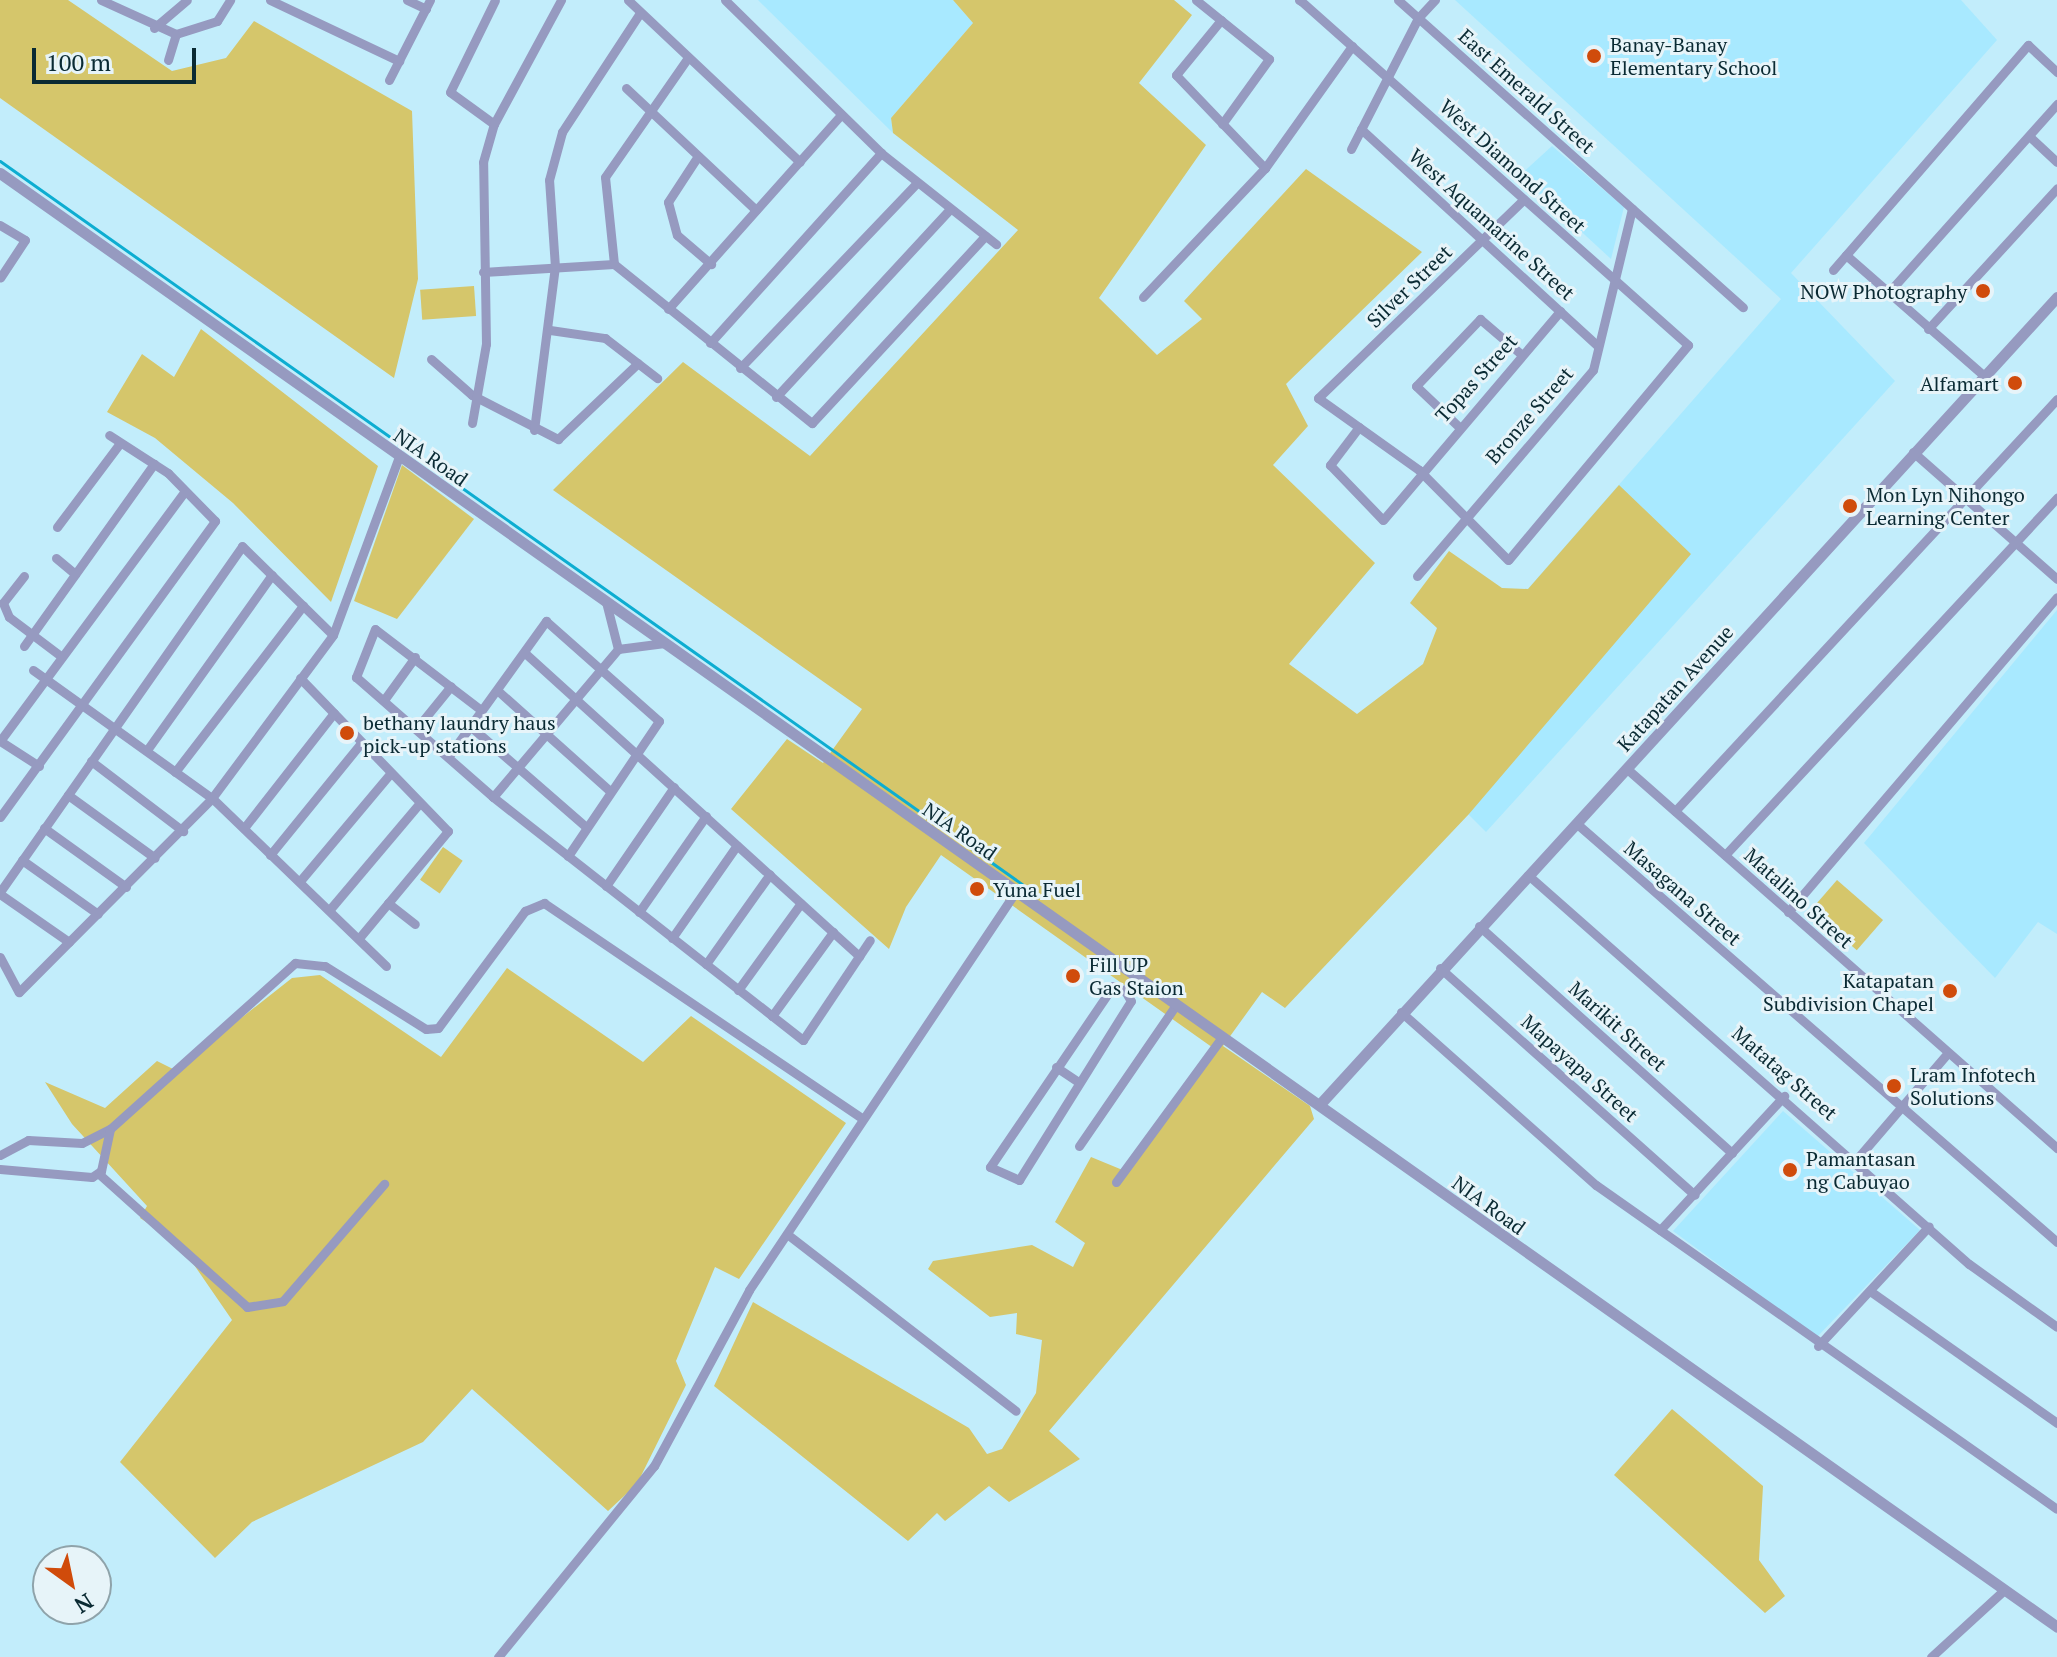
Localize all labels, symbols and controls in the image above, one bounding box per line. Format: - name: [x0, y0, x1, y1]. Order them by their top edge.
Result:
- street label: East Emerald Street: [1454, 24, 1600, 158]
- scale bar: [36, 32, 200, 82]
- place label: Banay-Banay Elementary School: [1610, 32, 1777, 79]
- text: 100 m: [46, 46, 111, 78]
- marker: Banay-Banay Elementary School: [1585, 47, 1603, 65]
- street label: West Diamond Street: [1435, 94, 1591, 238]
- street label: West Aquamarine Street: [1404, 143, 1580, 305]
- street label: Silver Street: [1362, 240, 1456, 332]
- place label: NOW Photography: [1800, 279, 1967, 303]
- marker: NOW Photography: [1974, 282, 1992, 300]
- street label: Topas Street: [1430, 329, 1522, 427]
- street label: Bronze Street: [1480, 362, 1578, 468]
- place label: Alfamart: [1920, 371, 1999, 395]
- marker: Alfamart: [2006, 374, 2024, 392]
- street label: NIA Road: [389, 423, 473, 491]
- place label: Mon Lyn Nihongo Learning Center: [1866, 482, 2025, 529]
- marker: Mon Lyn Nihongo Learning Center: [1841, 497, 1859, 515]
- street label: Katapatan Avenue: [1612, 620, 1738, 756]
- place label: bethany laundry haus pick-up stations: [363, 710, 556, 757]
- marker: bethany laundry haus pick-up stations: [338, 724, 356, 742]
- street label: NIA Road: [918, 797, 1002, 865]
- street label: Masagana Street: [1620, 836, 1746, 950]
- street label: Matalino Street: [1740, 843, 1858, 953]
- place label: Yuna Fuel: [993, 877, 1081, 901]
- marker: Yuna Fuel: [968, 880, 986, 898]
- place label: Fill UP Gas Staion: [1089, 952, 1184, 999]
- marker: Fill UP Gas Staion: [1064, 967, 1082, 985]
- place label: Katapatan Subdivision Chapel: [1763, 968, 1934, 1015]
- street label: Marikit Street: [1564, 976, 1672, 1076]
- marker: Katapatan Subdivision Chapel: [1941, 982, 1959, 1000]
- street label: Mapayapa Street: [1517, 1009, 1643, 1127]
- street label: Matatag Street: [1728, 1021, 1842, 1125]
- place label: Lram Infotech Solutions: [1910, 1062, 2036, 1109]
- marker: Lram Infotech Solutions: [1885, 1077, 1903, 1095]
- place label: Pamantasan ng Cabuyao: [1806, 1146, 1915, 1193]
- marker: Pamantasan ng Cabuyao: [1781, 1161, 1799, 1179]
- street label: NIA Road: [1448, 1170, 1530, 1240]
- north arrow: [32, 1545, 112, 1625]
- text: N: [69, 1587, 99, 1621]

